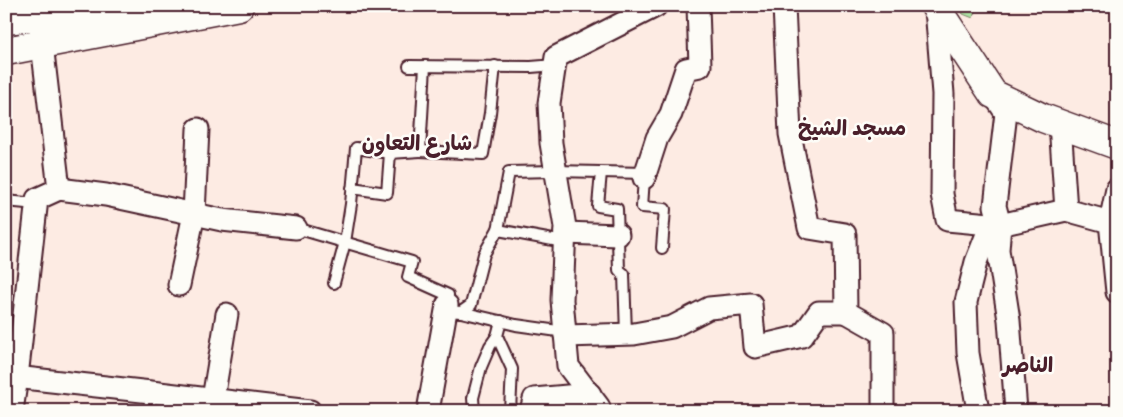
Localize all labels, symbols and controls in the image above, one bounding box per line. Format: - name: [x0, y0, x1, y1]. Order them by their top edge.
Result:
- district label: مسجد الشيخ: [798, 115, 906, 145]
- district label: شارع التعاون: [362, 130, 472, 160]
- district label: الناصر: [1001, 352, 1053, 382]

